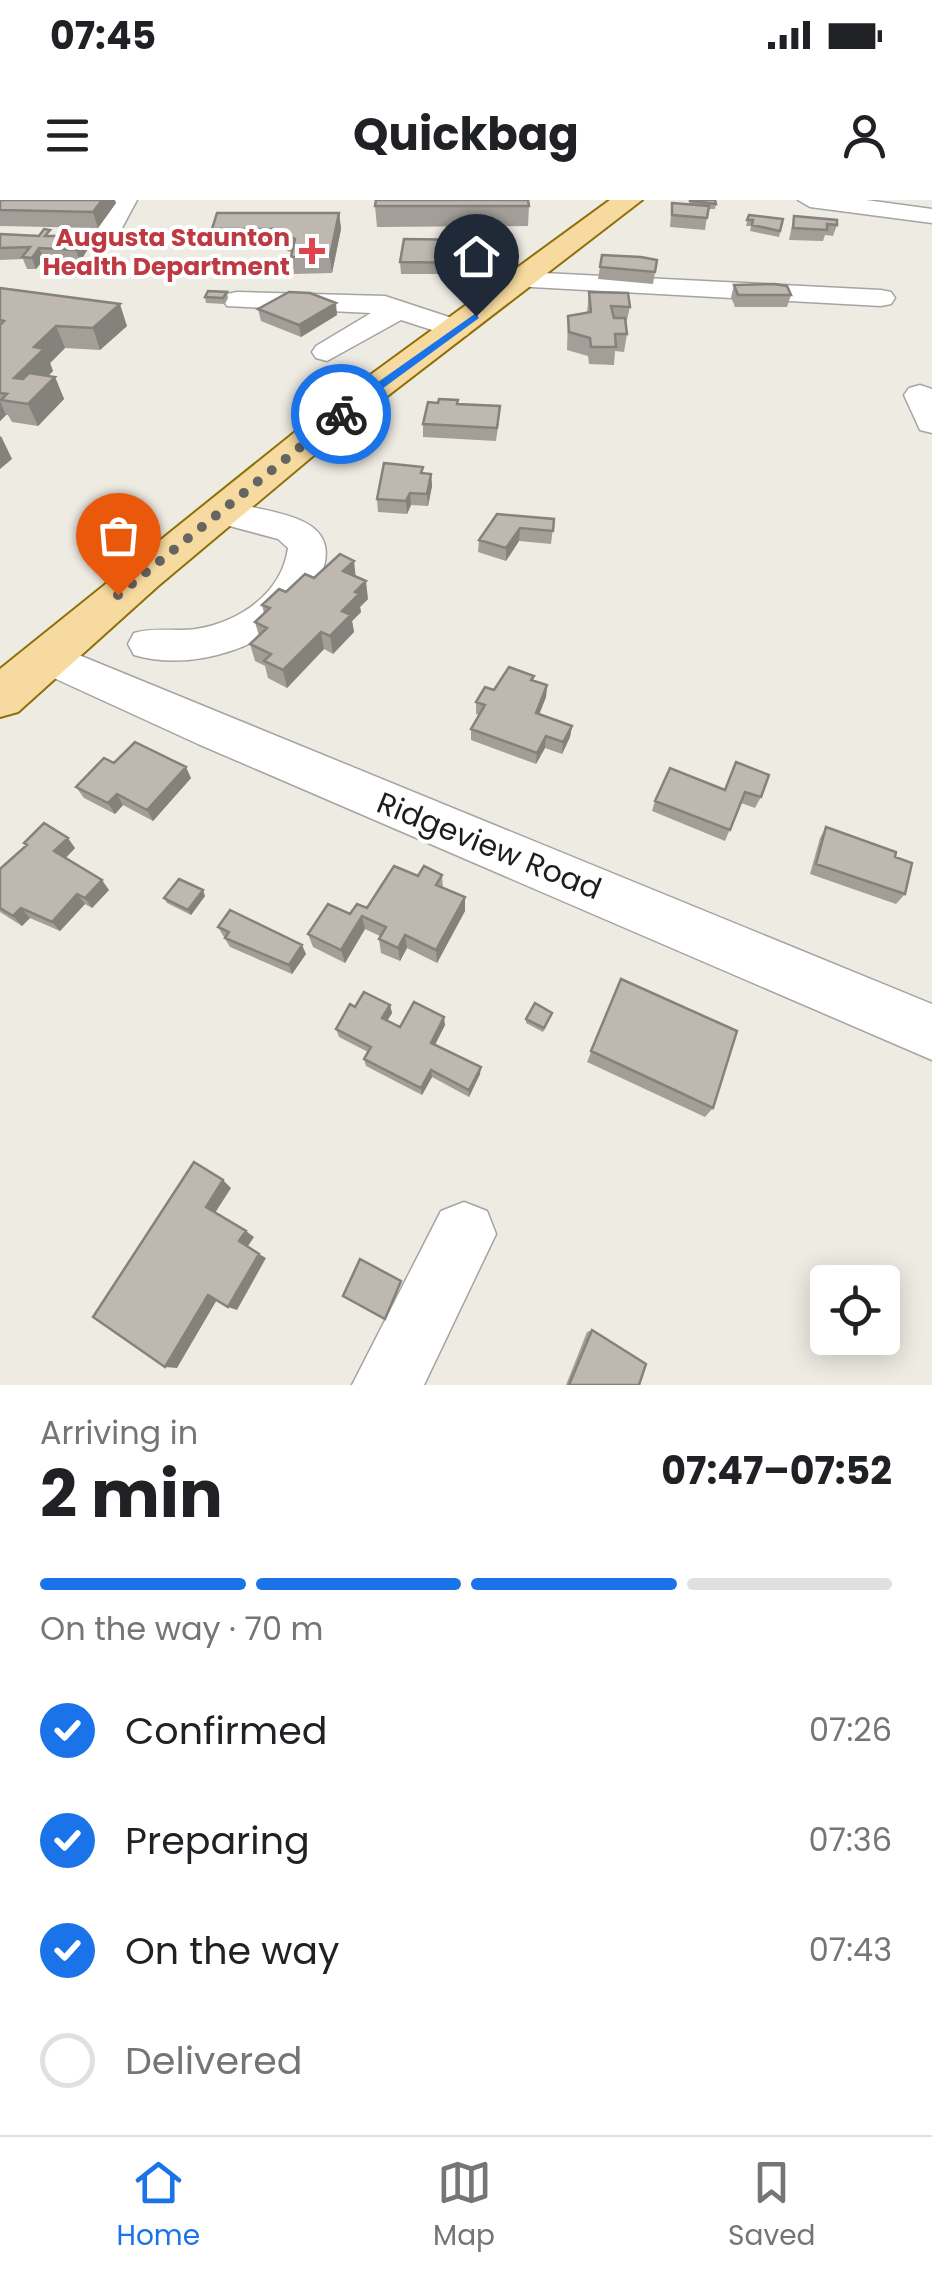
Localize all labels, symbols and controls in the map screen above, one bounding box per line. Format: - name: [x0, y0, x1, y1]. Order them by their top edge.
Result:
- text: 07:45: [50, 9, 156, 62]
- text: Quickbag: [353, 103, 579, 166]
- icon: menu: [40, 108, 95, 163]
- icon: person: [837, 108, 892, 163]
- pin: [434, 214, 519, 317]
- place label: Augusta Staunton Health Department: [42, 220, 290, 284]
- icon: home: [449, 229, 504, 284]
- marker: Augusta Staunton Health Department: [299, 238, 325, 264]
- courier: [291, 364, 391, 464]
- icon: bike: [314, 387, 369, 442]
- pin: [76, 493, 161, 596]
- icon: bag: [91, 508, 146, 563]
- street label: Ridgeview Road: [371, 781, 608, 910]
- map controls: [810, 1265, 900, 1355]
- button: locate: [810, 1265, 900, 1355]
- text: Arriving in: [40, 1410, 198, 1455]
- text: 07:47–07:52: [661, 1444, 892, 1497]
- text: 2 min: [40, 1449, 223, 1540]
- text: On the way · 70 m: [40, 1606, 324, 1651]
- icon: check: [40, 1703, 95, 1758]
- text: Confirmed: [125, 1704, 327, 1757]
- text: 07:26: [809, 1707, 892, 1752]
- icon: check: [40, 1813, 95, 1868]
- text: Preparing: [125, 1814, 310, 1867]
- text: 07:36: [808, 1817, 892, 1862]
- icon: check: [40, 1923, 95, 1978]
- text: On the way: [125, 1924, 339, 1977]
- text: 07:43: [809, 1927, 892, 1972]
- text: Delivered: [125, 2034, 302, 2087]
- tab: Home: [117, 2155, 200, 2257]
- tab: Map: [433, 2155, 495, 2257]
- tab: Saved: [728, 2155, 815, 2257]

